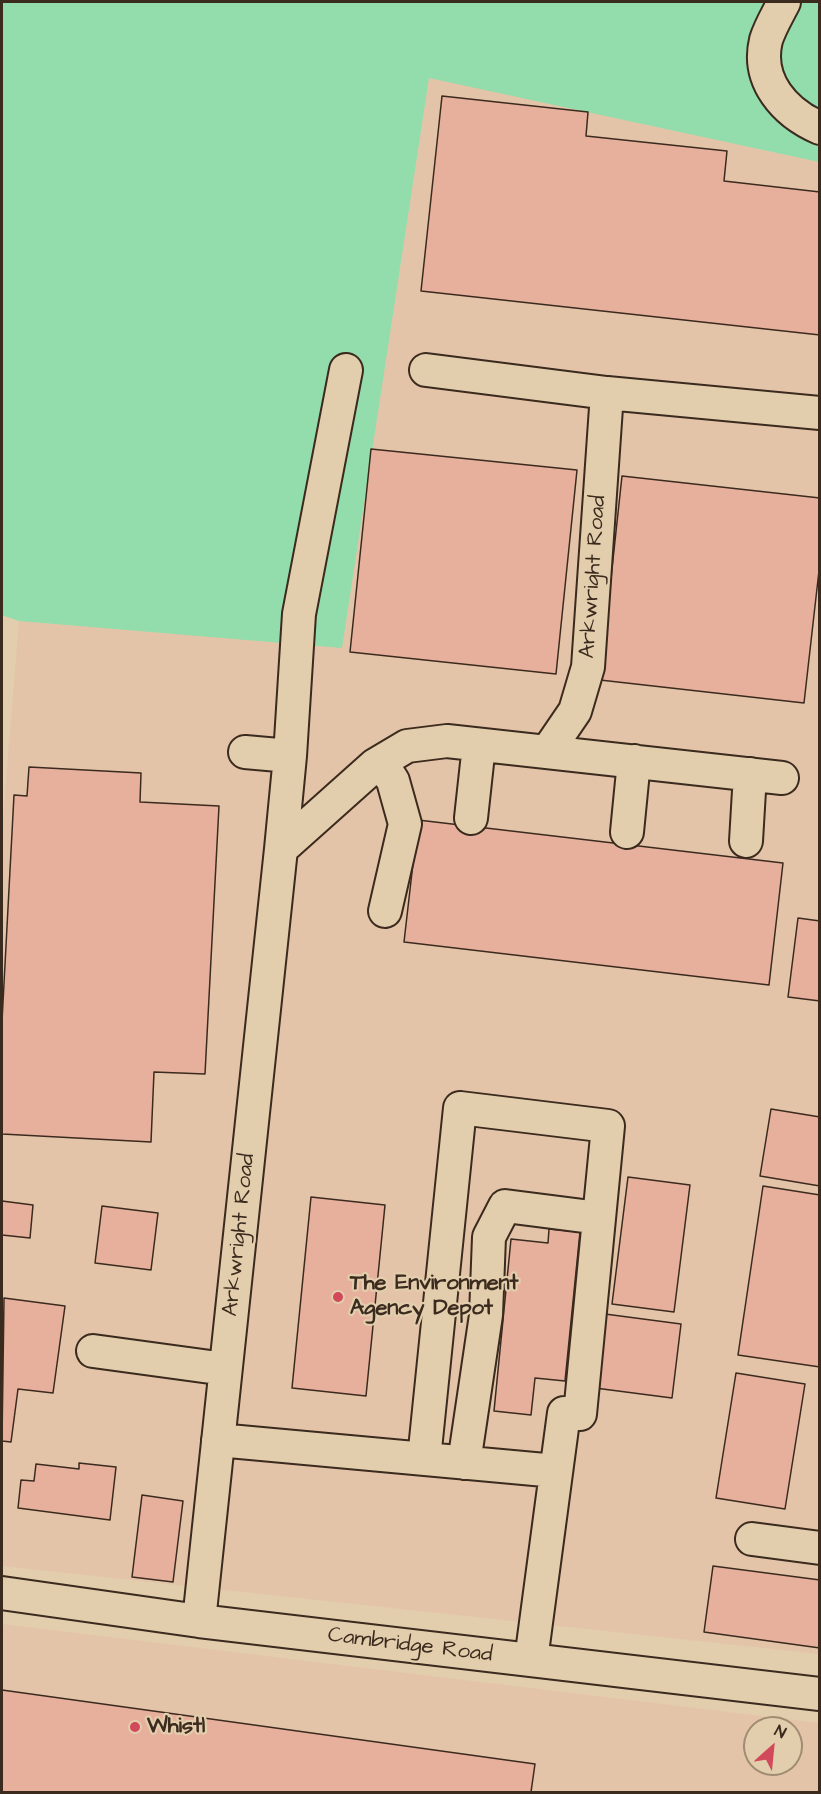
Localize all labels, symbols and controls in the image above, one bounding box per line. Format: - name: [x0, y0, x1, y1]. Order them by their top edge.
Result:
- street label: Arkwright Road: [575, 495, 613, 659]
- street label: Arkwright Road: [218, 1152, 262, 1318]
- place label: The Environment Agency Depot: [350, 1271, 519, 1322]
- marker: The Environment Agency Depot: [331, 1290, 345, 1304]
- street label: Cambridge Road: [326, 1623, 494, 1669]
- place label: Whistl: [147, 1714, 205, 1740]
- north arrow: [743, 1716, 803, 1776]
- marker: Whistl: [128, 1720, 142, 1734]
- text: N: [771, 1720, 790, 1744]

